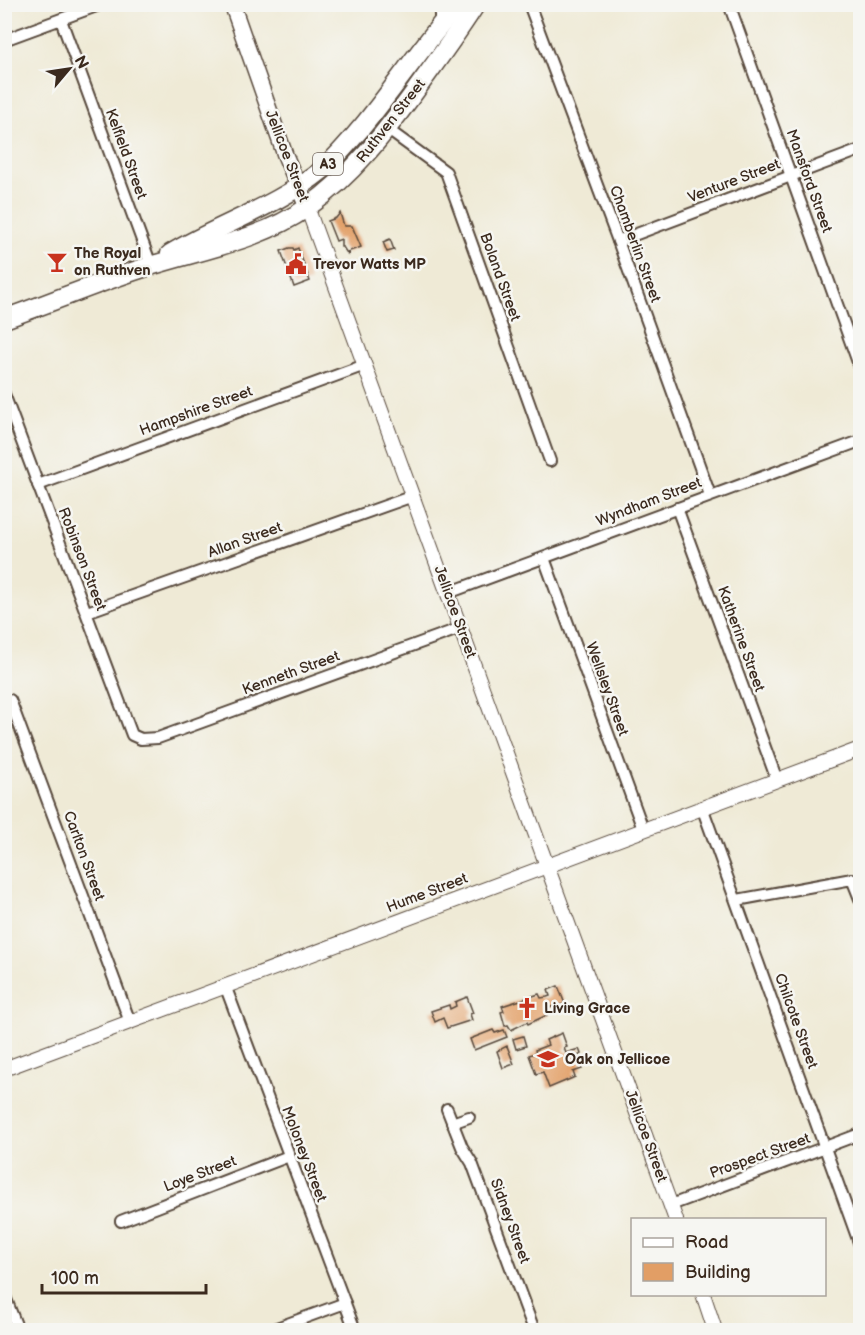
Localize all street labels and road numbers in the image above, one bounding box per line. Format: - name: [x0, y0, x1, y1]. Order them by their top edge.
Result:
- street label: Ruthven Street: [352, 75, 430, 167]
- street label: Kelfield Street: [101, 106, 151, 202]
- street label: Jellicoe Street: [261, 107, 313, 205]
- street label: Mansford Street: [782, 127, 837, 236]
- road number: A3: [313, 153, 343, 175]
- street label: Venture Street: [685, 155, 783, 207]
- street label: Chamberlin Street: [605, 183, 665, 305]
- street label: Boland Street: [475, 230, 525, 324]
- street label: Hampshire Street: [137, 382, 255, 440]
- street label: Wyndham Street: [594, 473, 705, 531]
- street label: Robinson Street: [54, 505, 111, 614]
- street label: Allan Street: [205, 518, 285, 562]
- street label: Jellicoe Street: [429, 563, 481, 661]
- street label: Katherine Street: [713, 584, 769, 695]
- street label: Wellsley Street: [581, 639, 633, 739]
- street label: Kenneth Street: [240, 646, 343, 699]
- street label: Carlton Street: [59, 809, 109, 904]
- street label: Hume Street: [384, 869, 471, 917]
- street label: Chilcote Street: [770, 971, 822, 1072]
- street label: Jellicoe Street: [620, 1087, 672, 1185]
- street label: Moloney Street: [277, 1103, 331, 1205]
- street label: Prospect Street: [707, 1129, 813, 1183]
- street label: Loye Street: [161, 1151, 239, 1197]
- street label: Sidney Street: [486, 1176, 534, 1266]

